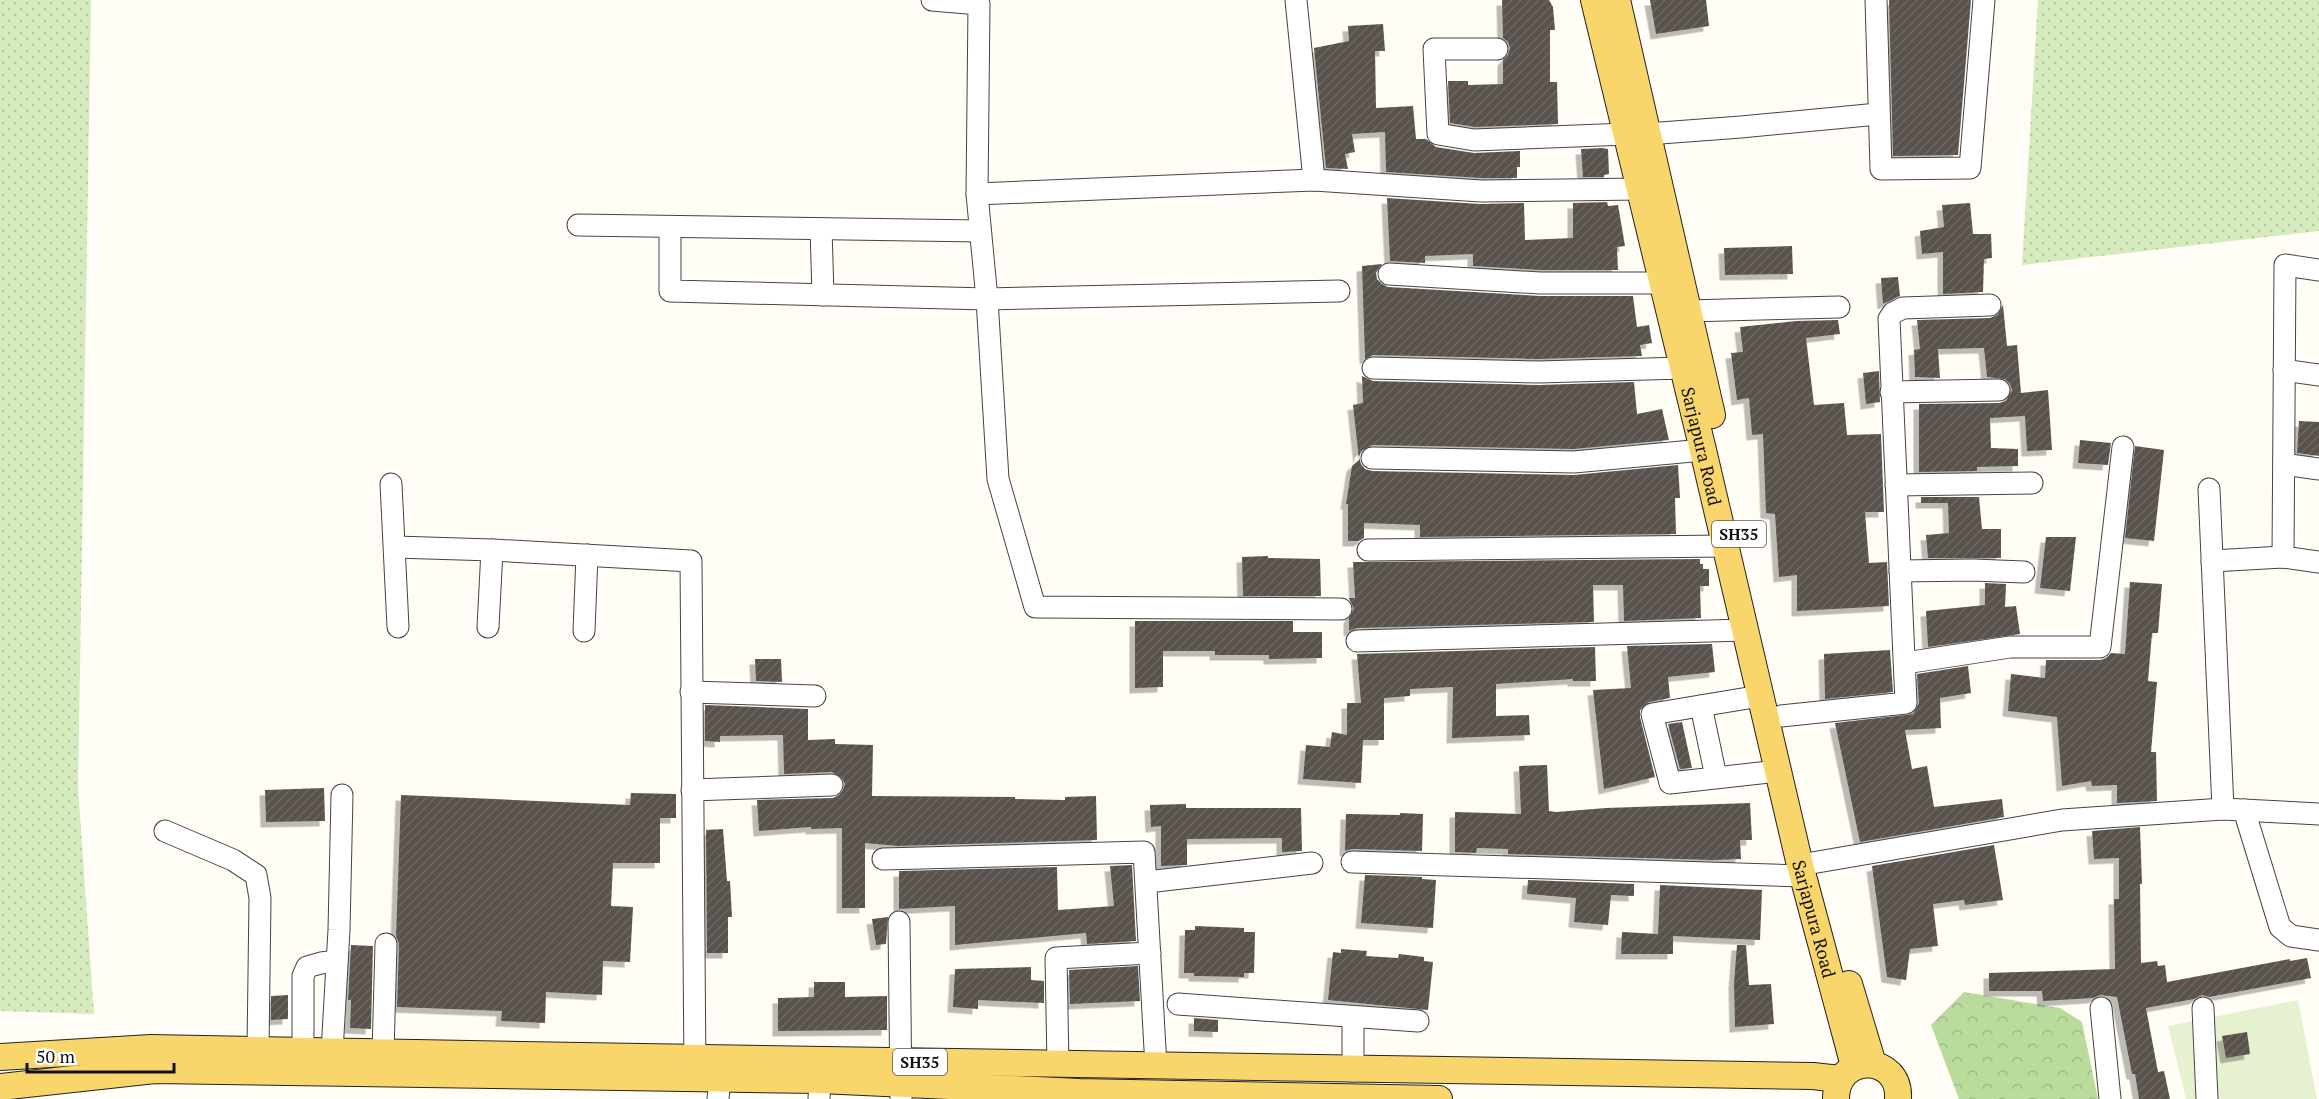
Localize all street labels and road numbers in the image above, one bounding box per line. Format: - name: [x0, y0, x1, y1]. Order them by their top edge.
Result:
- street label: Sarjapura Road: [1676, 384, 1728, 508]
- road number: SH35: [1712, 521, 1766, 547]
- street label: Sarjapura Road: [1787, 857, 1842, 980]
- road number: SH35: [893, 1049, 947, 1075]

